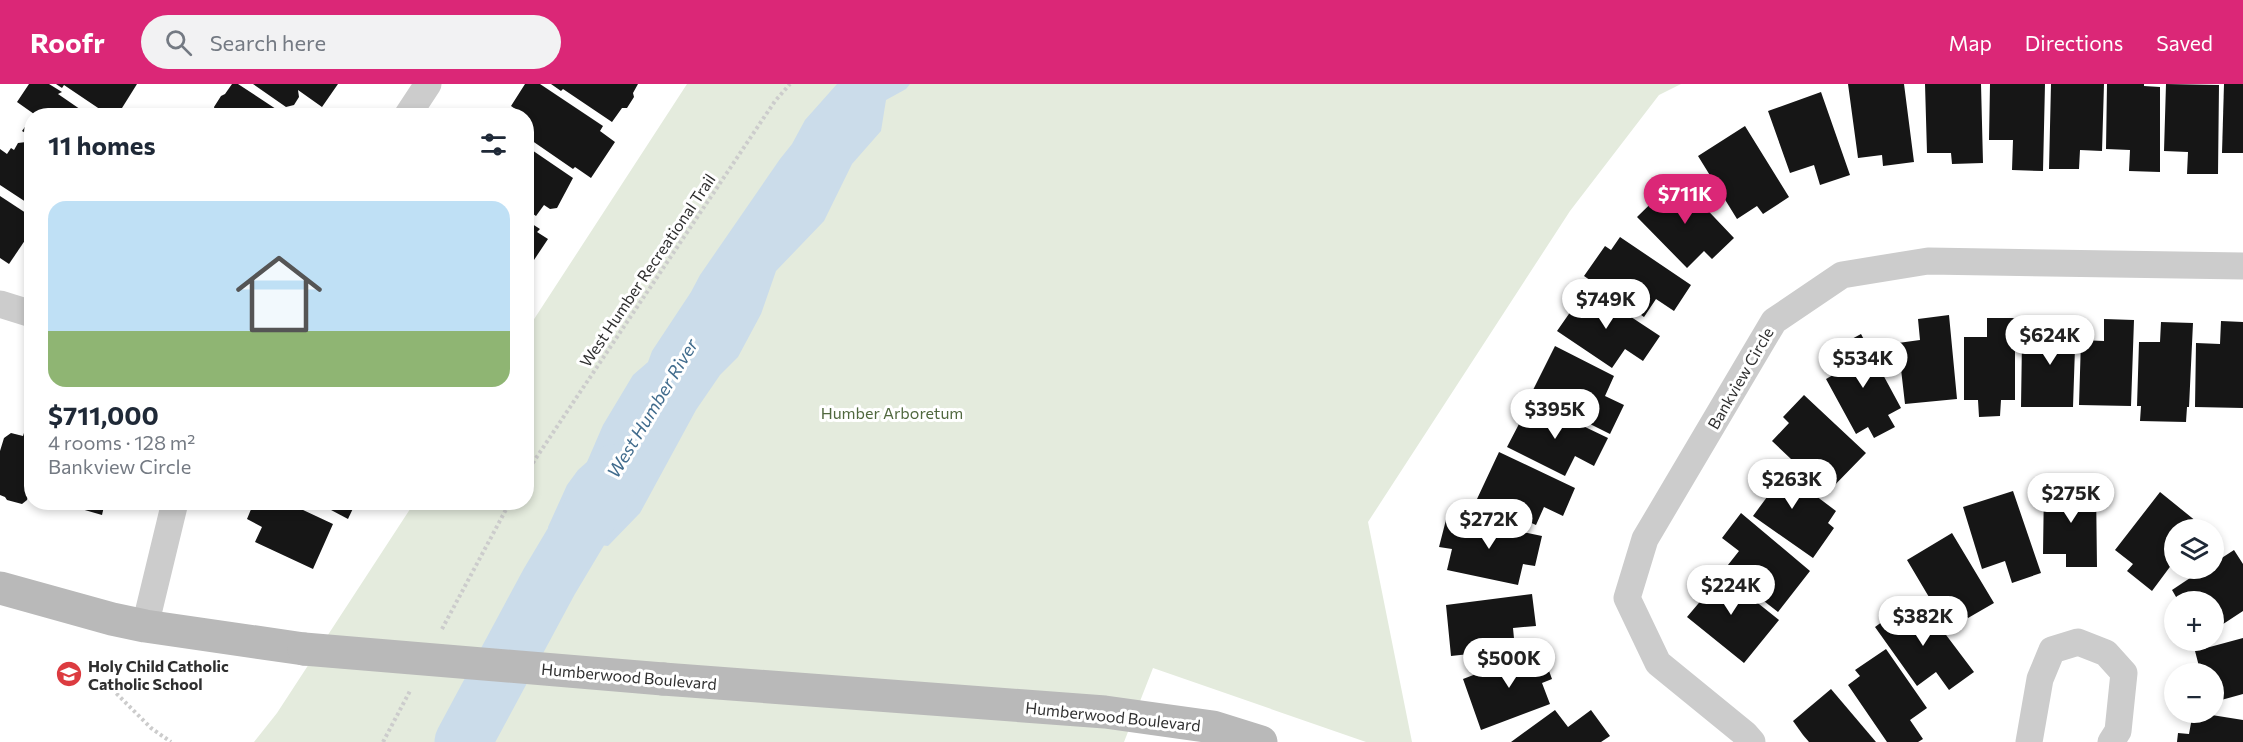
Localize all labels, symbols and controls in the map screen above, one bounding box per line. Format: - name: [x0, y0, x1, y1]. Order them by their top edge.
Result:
- search box: [141, 15, 561, 69]
- text: Roofr: [30, 25, 105, 59]
- icon: search: [162, 26, 195, 59]
- text: Search here: [210, 29, 326, 56]
- text: Map: [1949, 30, 1992, 55]
- text: Directions: [2025, 30, 2123, 55]
- text: Saved: [2156, 30, 2213, 55]
- icon: filters: [477, 128, 510, 161]
- text: 11 homes: [48, 129, 156, 160]
- street label: West Humber Recreational Trail: [575, 170, 719, 370]
- pin: $711K: [1643, 174, 1727, 225]
- text: $711K: [1658, 181, 1712, 205]
- icon: home: [225, 240, 333, 348]
- pin: $749K: [1564, 279, 1648, 330]
- text: $749K: [1576, 286, 1636, 310]
- pin: $624K: [2008, 315, 2092, 366]
- text: $624K: [2019, 322, 2081, 346]
- street label: Bankview Circle: [1703, 324, 1777, 432]
- water label: West Humber River: [602, 334, 703, 481]
- pin: $534K: [1821, 338, 1905, 389]
- text: $534K: [1832, 345, 1894, 369]
- pin: $395K: [1513, 389, 1597, 440]
- text: $395K: [1524, 396, 1586, 420]
- text: $711,000: [48, 399, 159, 430]
- park label: Humber Arboretum: [821, 403, 963, 422]
- text: 4 rooms · 128 m²: [48, 430, 195, 454]
- text: Bankview Circle: [48, 454, 191, 478]
- pin: $263K: [1750, 459, 1834, 510]
- text: $263K: [1762, 466, 1822, 490]
- pin: $275K: [2029, 473, 2113, 524]
- text: $275K: [2041, 480, 2101, 504]
- pin: $272K: [1447, 499, 1531, 550]
- text: $272K: [1459, 506, 1519, 530]
- map controls: [2164, 519, 2224, 723]
- button: layers: [2164, 519, 2224, 579]
- pin: $224K: [1689, 565, 1773, 616]
- text: $224K: [1701, 572, 1761, 596]
- button: +: [2164, 591, 2224, 651]
- pin: $382K: [1881, 596, 1965, 647]
- text: $382K: [1893, 603, 1953, 627]
- pin: $500K: [1467, 638, 1551, 689]
- text: $500K: [1477, 645, 1541, 669]
- place label: Holy Child Catholic Catholic School: [88, 656, 229, 693]
- school or university icon: Holy Child Catholic Catholic School: [54, 659, 84, 689]
- street label: Humberwood Boulevard: [540, 659, 718, 693]
- button: −: [2164, 663, 2224, 723]
- street label: Humberwood Boulevard: [1024, 697, 1202, 735]

